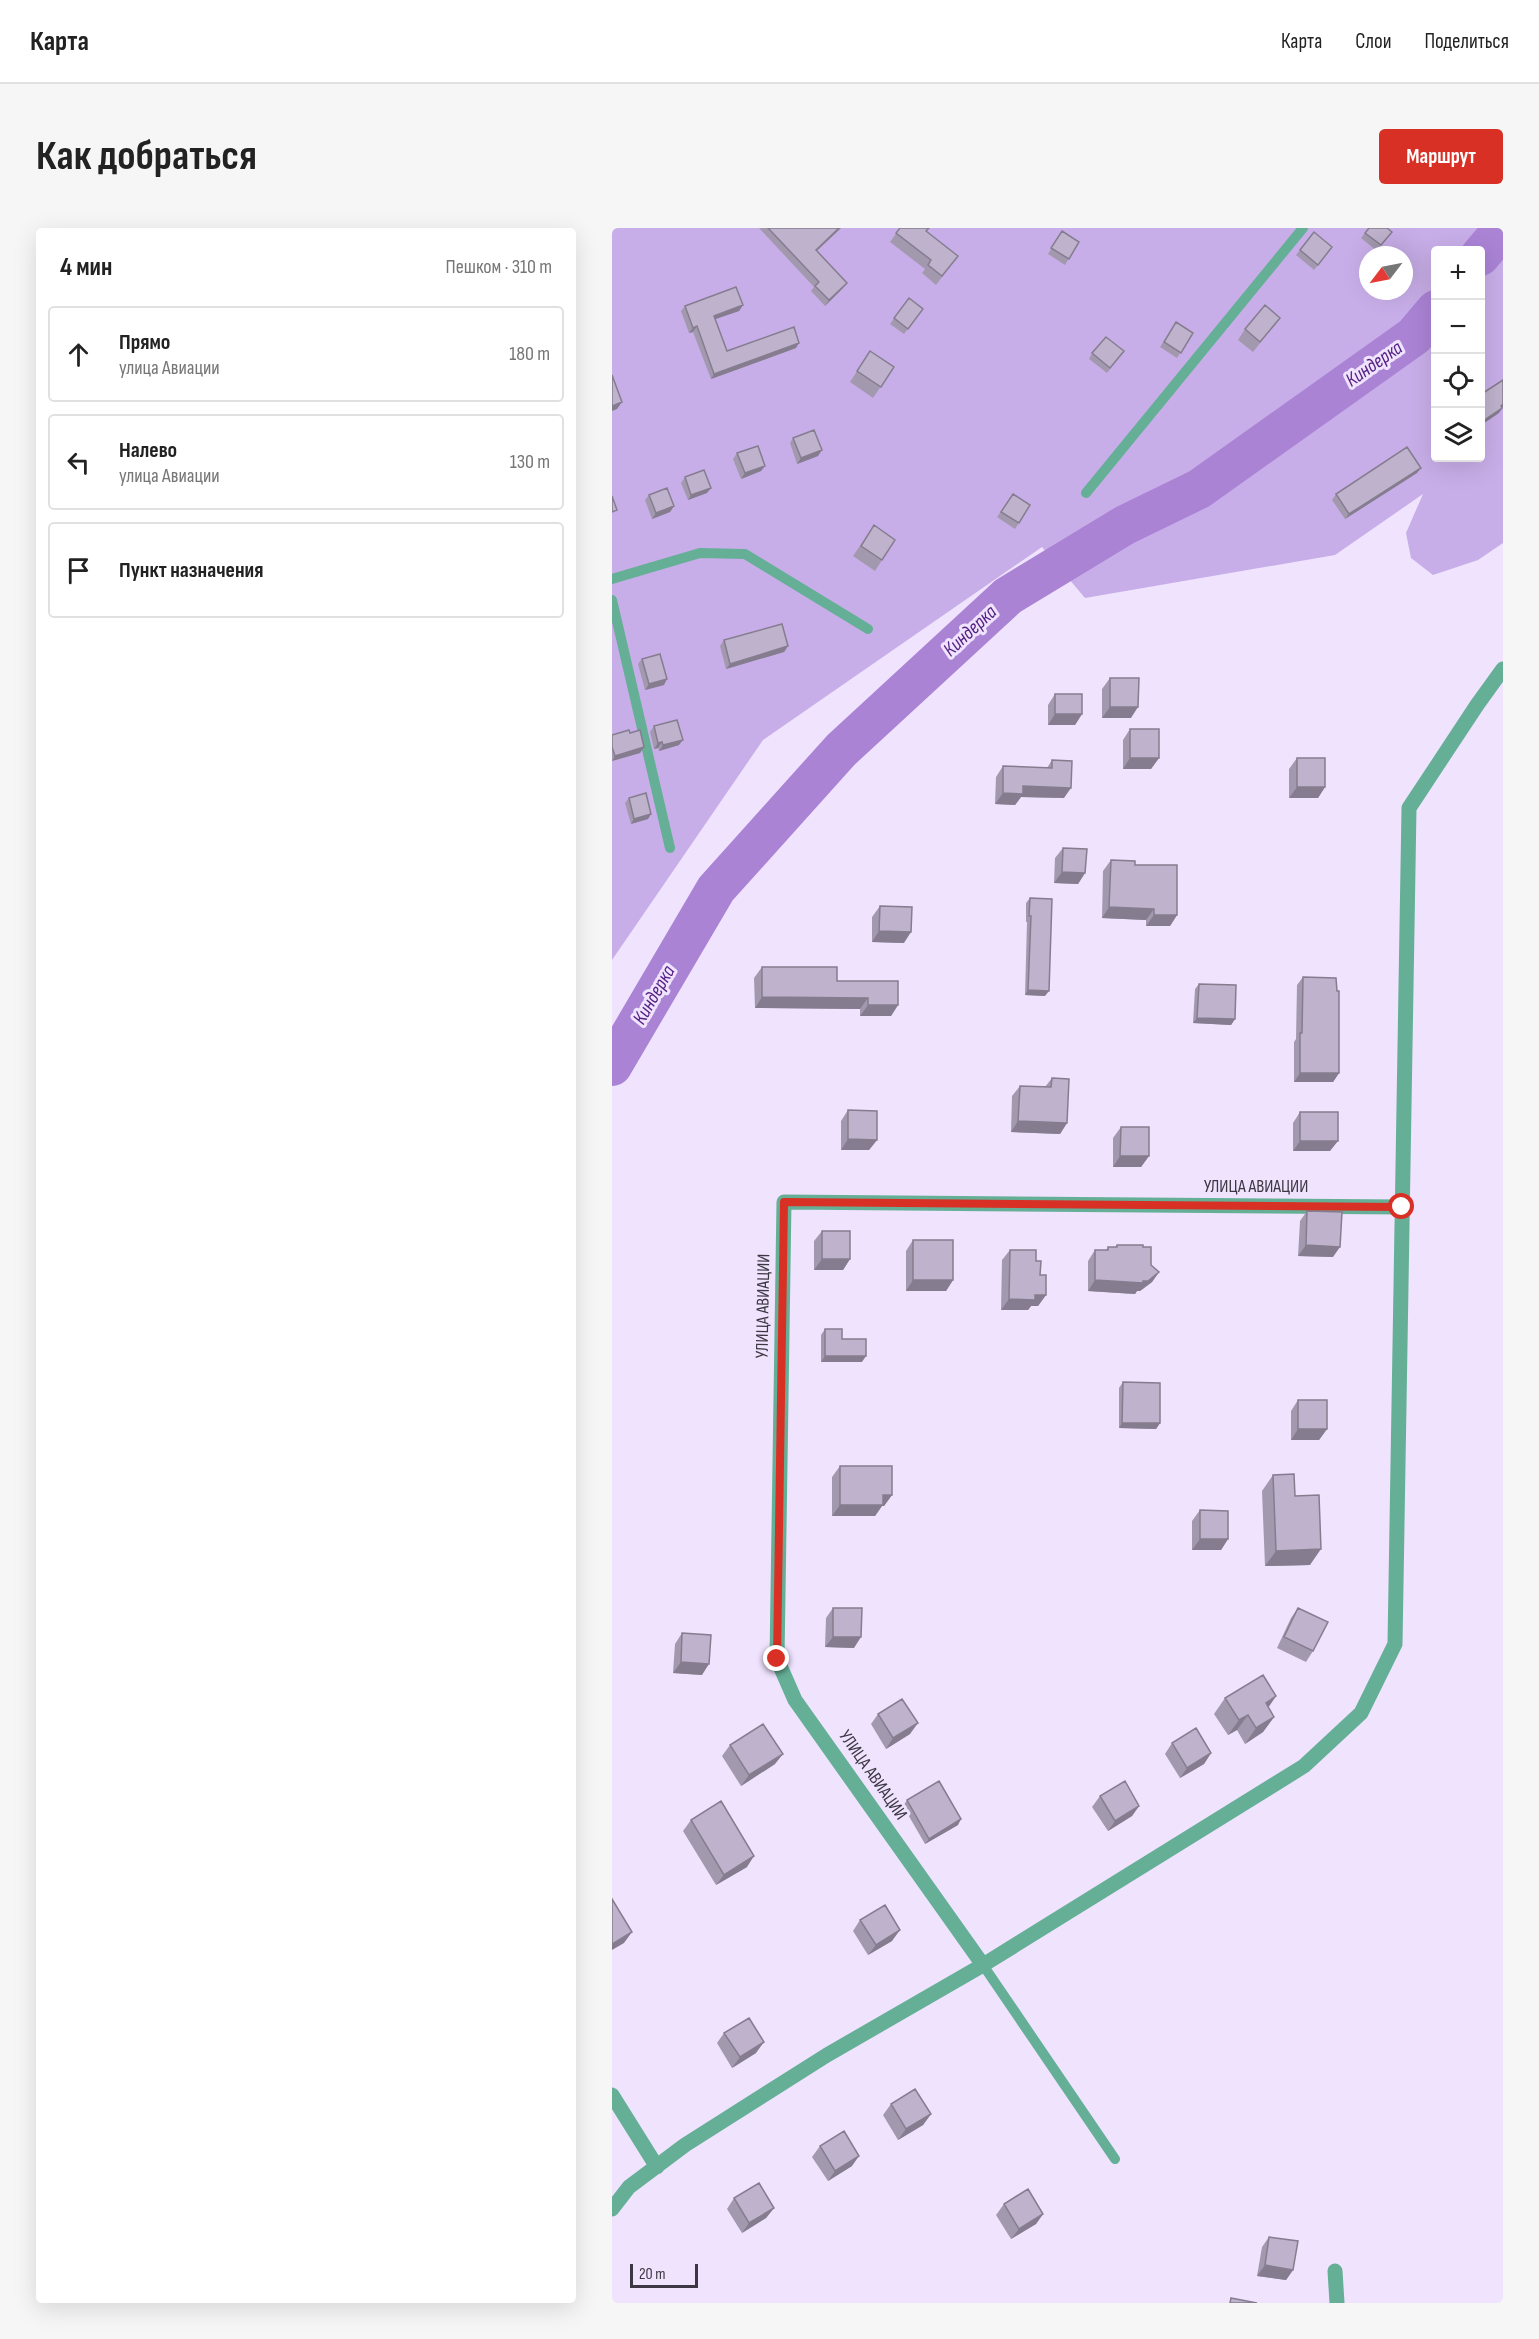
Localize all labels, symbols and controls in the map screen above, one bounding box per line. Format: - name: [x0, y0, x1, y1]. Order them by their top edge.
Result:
- text: Карта: [30, 25, 89, 58]
- text: Карта: [1281, 29, 1322, 54]
- text: Слои: [1355, 29, 1391, 54]
- text: Поделиться: [1424, 29, 1509, 54]
- button: Маршрут: [1379, 129, 1503, 184]
- text: Как добраться: [36, 131, 257, 182]
- north arrow: [1359, 246, 1413, 300]
- map controls: [1431, 246, 1485, 462]
- button: +: [1431, 246, 1485, 300]
- text: 4 мин: [60, 252, 112, 283]
- text: Пешком · 310 m: [446, 255, 552, 279]
- button: −: [1431, 300, 1485, 354]
- text: Прямо: [119, 329, 170, 356]
- water label: Киндерка: [1341, 336, 1407, 392]
- icon: ahead: [62, 338, 95, 371]
- text: 180 m: [509, 342, 550, 366]
- button: locate: [1431, 354, 1485, 408]
- text: улица Авиации: [119, 356, 220, 380]
- button: layers: [1431, 408, 1485, 462]
- text: Налево: [119, 437, 177, 464]
- icon: left: [62, 446, 95, 479]
- text: 130 m: [510, 450, 550, 474]
- text: улица Авиации: [119, 464, 220, 488]
- icon: arrive: [62, 554, 95, 587]
- text: Пункт назначения: [119, 557, 263, 584]
- water label: Киндерка: [938, 600, 1002, 662]
- water label: Киндерка: [628, 961, 680, 1029]
- street label: УЛИЦА АВИАЦИИ: [1204, 1176, 1308, 1197]
- route start: [1388, 1193, 1414, 1219]
- street label: УЛИЦА АВИАЦИИ: [752, 1253, 774, 1359]
- route end: [763, 1645, 789, 1671]
- street label: УЛИЦА АВИАЦИИ: [834, 1726, 912, 1824]
- scale bar: [630, 2261, 698, 2288]
- text: 20 m: [639, 2265, 666, 2284]

